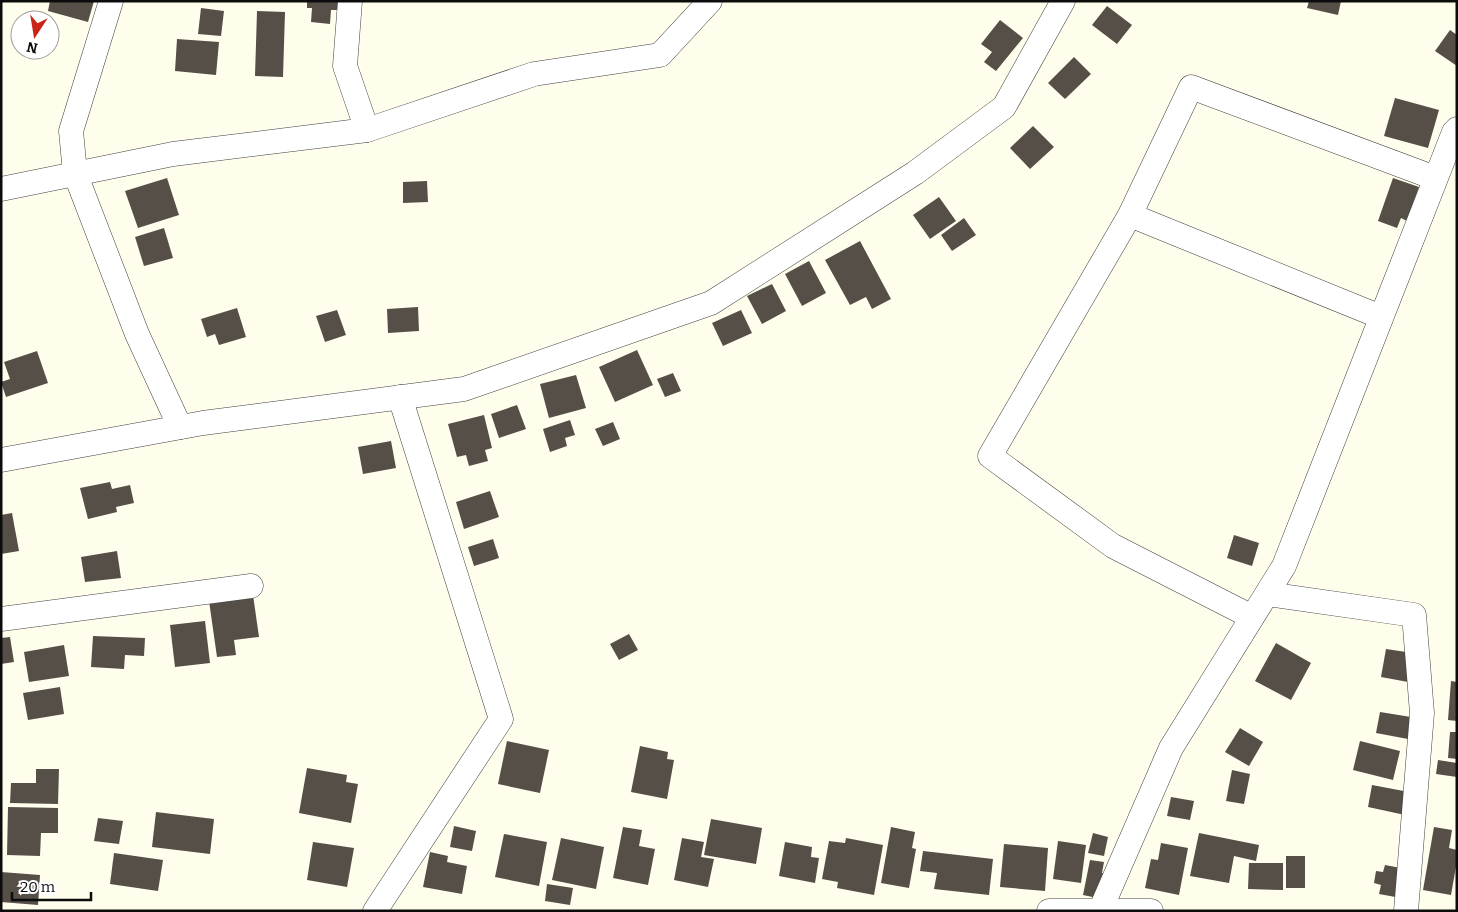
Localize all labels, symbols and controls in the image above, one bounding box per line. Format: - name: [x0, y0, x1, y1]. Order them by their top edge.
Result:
- north arrow: [10, 10, 60, 60]
- text: N: [25, 38, 39, 57]
- scale bar: [12, 870, 91, 902]
- text: 20 m: [20, 878, 56, 896]

